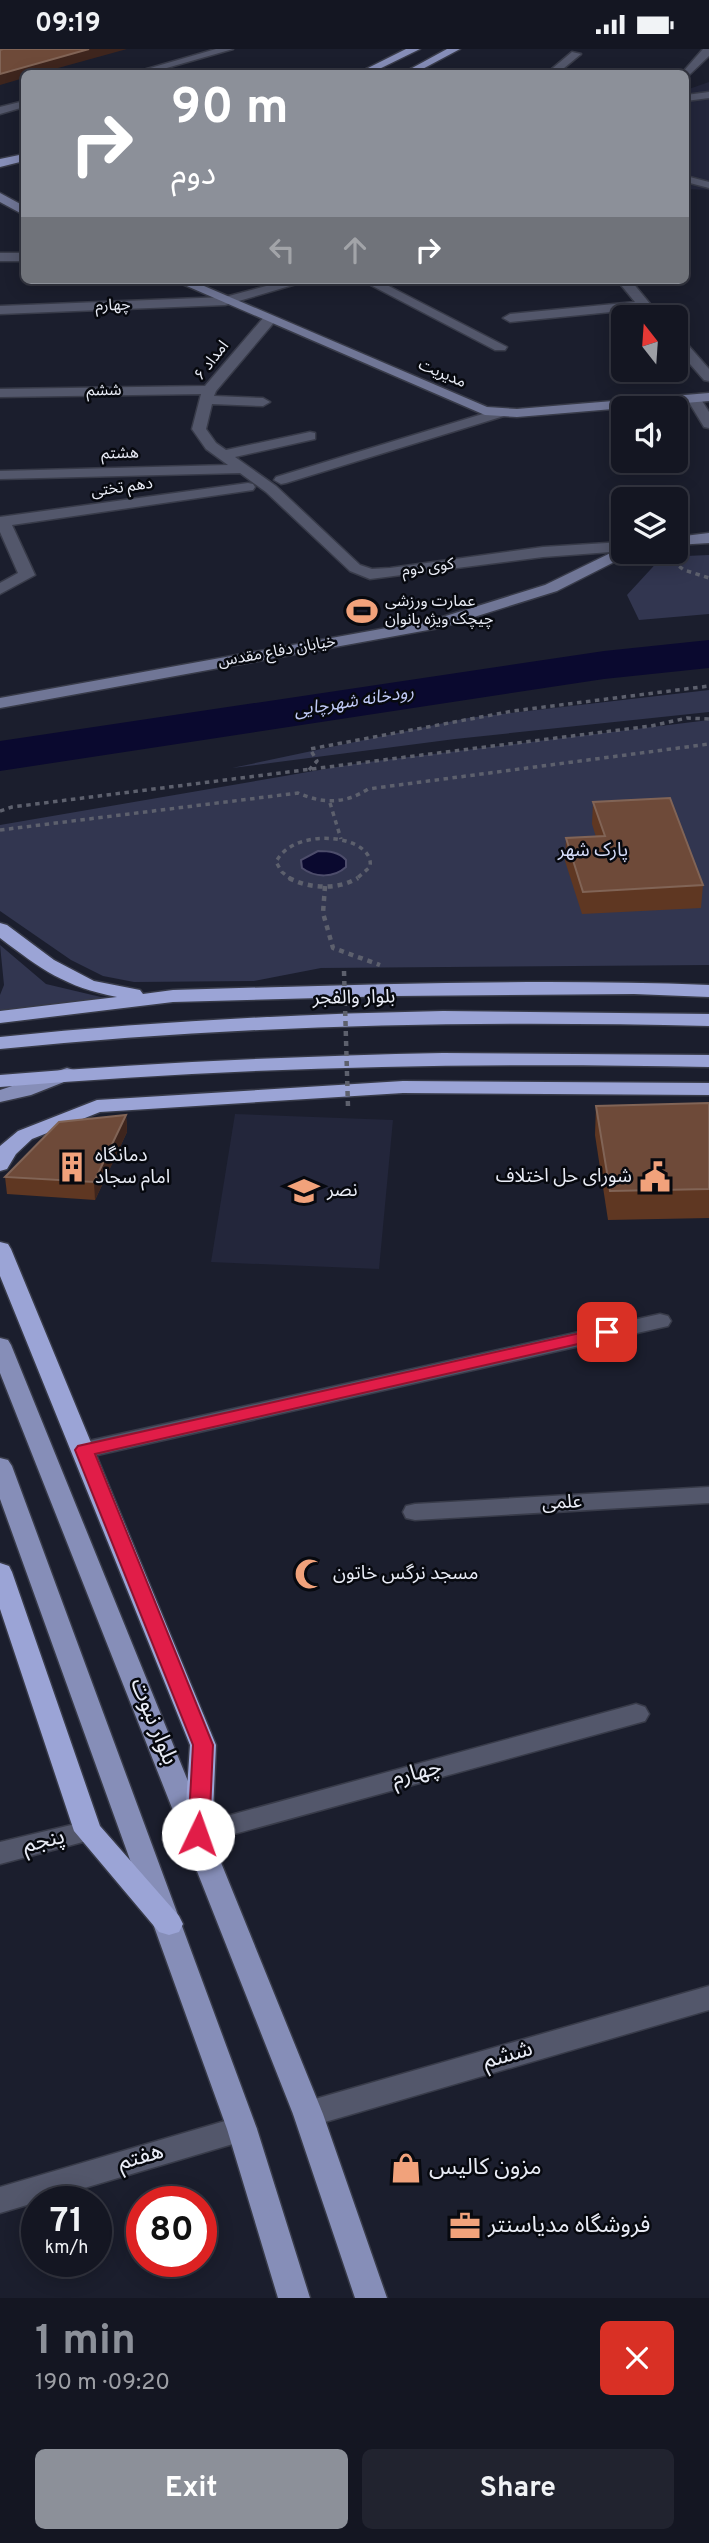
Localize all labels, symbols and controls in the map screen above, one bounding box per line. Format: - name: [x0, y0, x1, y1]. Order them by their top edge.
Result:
- text: 09:19: [35, 8, 101, 41]
- text: 90 m: [171, 79, 289, 141]
- icon: right: [56, 98, 147, 189]
- text: دوم: [171, 156, 216, 196]
- icon: left: [263, 231, 301, 269]
- icon: ahead: [336, 231, 374, 269]
- icon: right: [409, 231, 447, 269]
- street label: چهارم: [95, 295, 131, 318]
- north arrow: [611, 305, 688, 381]
- map controls: [611, 305, 688, 564]
- street label: امداد ۶: [190, 337, 234, 385]
- street label: مدیریت: [415, 355, 469, 393]
- street label: ششم: [86, 381, 122, 402]
- button: sound: [611, 396, 688, 473]
- street label: هشتم: [101, 444, 139, 465]
- street label: دهم تختی: [90, 474, 154, 503]
- button: layers: [611, 487, 688, 564]
- street label: کوی دوم: [401, 554, 456, 583]
- place label: عمارت ورزشی چیچک ویژه بانوان: [385, 592, 493, 630]
- sports icon: عمارت ورزشی چیچک ویژه بانوان: [345, 594, 379, 628]
- street label: خیابان دفاع مقدس: [217, 632, 338, 673]
- water label: رودخانه شهرچایی: [292, 681, 416, 723]
- park label: پارک شهر: [557, 839, 628, 863]
- street label: بلوار والفجر: [311, 985, 396, 1011]
- place label: دمانگاه امام سجاد: [95, 1144, 170, 1191]
- building icon: دمانگاه امام سجاد: [55, 1150, 89, 1184]
- public building icon: شورای حل اختلاف: [638, 1160, 672, 1194]
- place label: شورای حل اختلاف: [496, 1165, 632, 1189]
- school or university icon: نصر: [287, 1174, 321, 1208]
- place label: نصر: [326, 1179, 358, 1203]
- pin: [577, 1302, 637, 1362]
- icon: arrive: [588, 1313, 626, 1351]
- street label: علمی: [541, 1490, 583, 1516]
- mosque icon: مسجد نرگس خاتون: [293, 1557, 327, 1591]
- place label: مسجد نرگس خاتون: [333, 1562, 478, 1586]
- street label: بلوار نبوت: [123, 1674, 183, 1770]
- street label: چهارم: [389, 1753, 445, 1796]
- position arrow: [161, 1797, 235, 1871]
- street label: پنجم: [20, 1823, 68, 1861]
- street label: ششم: [480, 2035, 536, 2077]
- street label: هفتم: [115, 2138, 167, 2178]
- shop icon: مزون کالیس: [389, 2151, 423, 2185]
- place label: مزون کالیس: [429, 2154, 542, 2183]
- speed limit sign: 80: [126, 2186, 217, 2277]
- text: 71: [50, 2200, 83, 2244]
- office icon: فروشگاه مدیاسنتر: [448, 2209, 482, 2243]
- place label: فروشگاه مدیاسنتر: [487, 2212, 650, 2241]
- text: km/h: [45, 2237, 88, 2260]
- text: 1 min: [35, 2316, 136, 2369]
- button: close: [600, 2321, 674, 2395]
- text: 190 m · 09:20: [35, 2369, 170, 2398]
- button: Exit: [35, 2449, 348, 2529]
- button: Share: [362, 2449, 674, 2529]

